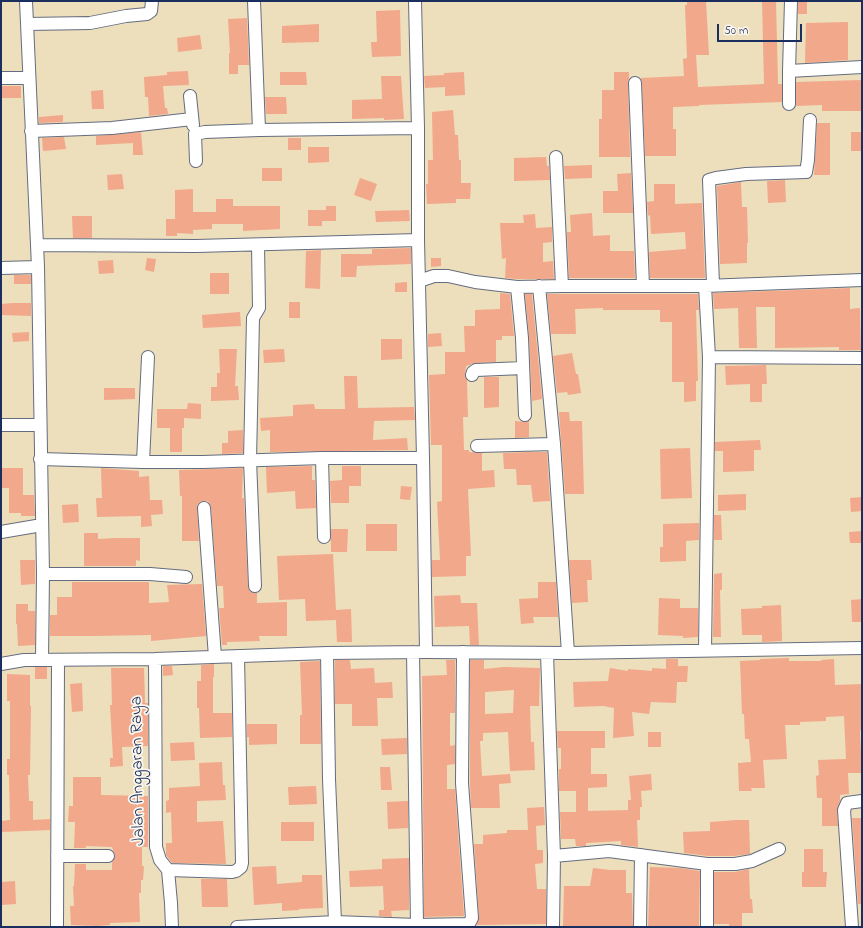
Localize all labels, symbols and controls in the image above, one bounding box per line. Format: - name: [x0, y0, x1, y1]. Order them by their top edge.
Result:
- scale bar: [719, 16, 804, 42]
- text: 50 m: [724, 22, 748, 40]
- street label: Jalan Anggaran Raya: [127, 696, 151, 846]

